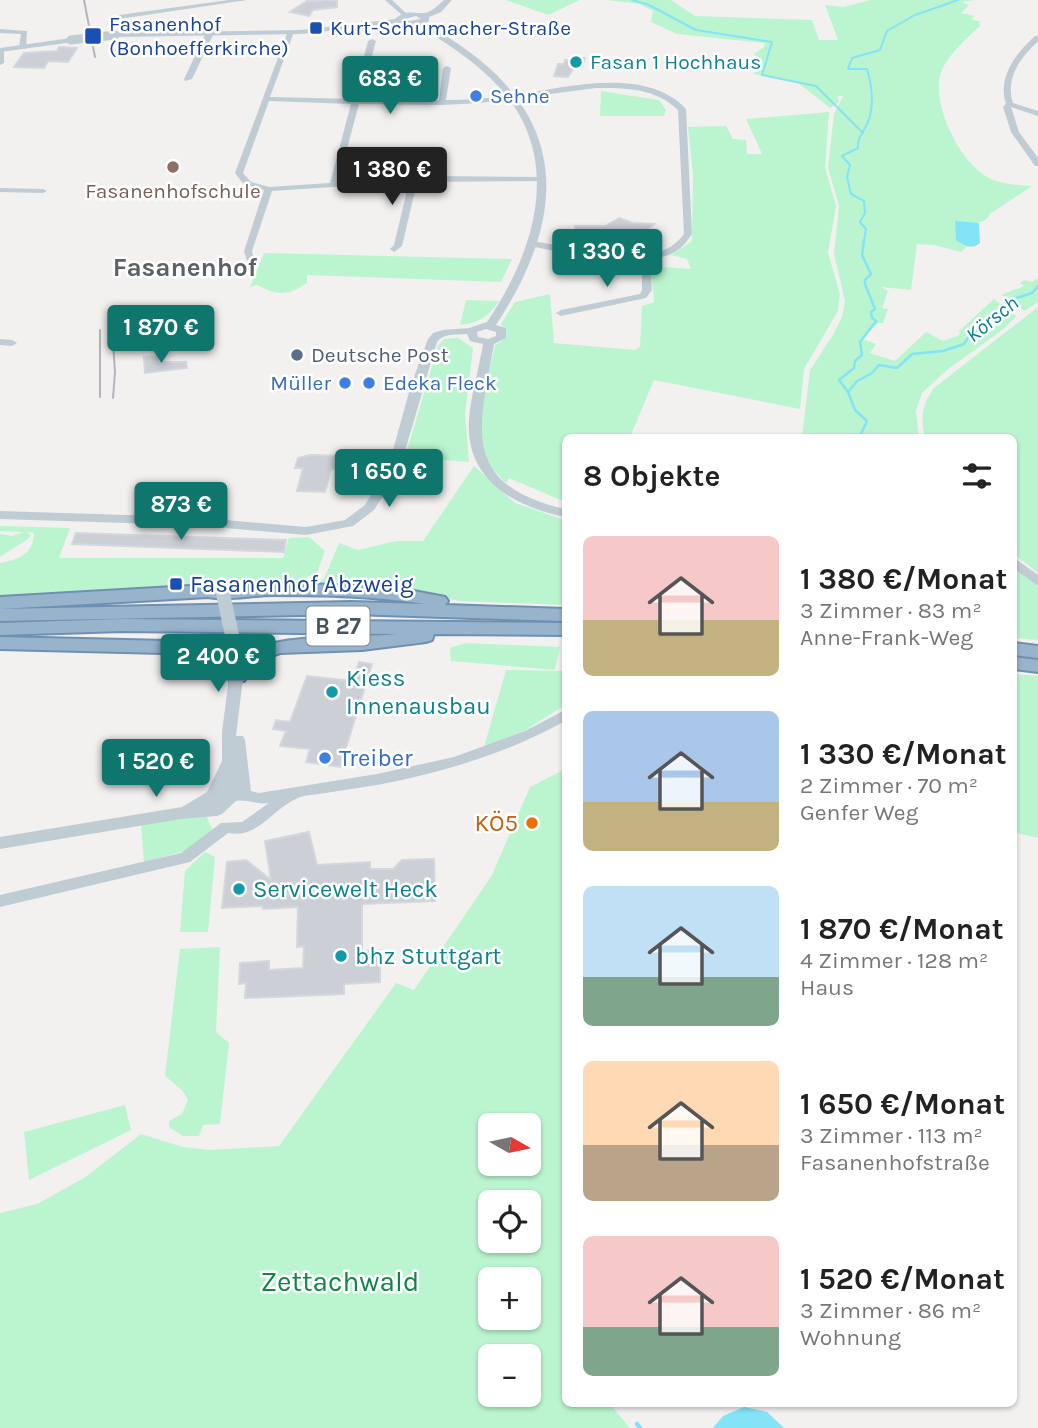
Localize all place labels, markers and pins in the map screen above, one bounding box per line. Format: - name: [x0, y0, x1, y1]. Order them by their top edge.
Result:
- place label: Fasanenhof (Bonhoefferkirche): [109, 12, 289, 60]
- place label: Kurt-Schumacher-Straße: [330, 16, 571, 40]
- marker: Kurt-Schumacher-Straße: [308, 20, 324, 36]
- marker: Fasanenhof (Bonhoefferkirche): [83, 26, 103, 46]
- place label: Fasan 1 Hochhaus: [590, 50, 761, 74]
- marker: Fasan 1 Hochhaus: [568, 54, 584, 70]
- pin: 683 €: [341, 57, 439, 116]
- place label: Sehne: [490, 84, 550, 108]
- marker: Sehne: [468, 88, 484, 104]
- pin: 1 380 €: [327, 148, 457, 207]
- marker: Fasanenhofschule: [165, 159, 181, 175]
- place label: Fasanenhofschule: [85, 179, 261, 203]
- pin: 1 330 €: [542, 230, 672, 289]
- pin: 1 870 €: [96, 306, 226, 365]
- place label: Deutsche Post: [311, 343, 449, 367]
- marker: Deutsche Post: [289, 347, 305, 363]
- place label: Müller: [270, 371, 331, 395]
- place label: Edeka Fleck: [383, 371, 497, 395]
- marker: Müller: [337, 375, 353, 391]
- marker: Edeka Fleck: [361, 375, 377, 391]
- pin: 1 650 €: [324, 449, 454, 509]
- pin: 873 €: [132, 482, 230, 542]
- place label: Fasanenhof Abzweig: [190, 570, 414, 598]
- marker: Fasanenhof Abzweig: [168, 576, 184, 592]
- pin: 2 400 €: [153, 634, 283, 694]
- place label: Kiess Innenausbau: [346, 664, 491, 720]
- marker: Kiess Innenausbau: [324, 684, 340, 700]
- pin: 1 520 €: [91, 740, 221, 799]
- place label: Treiber: [339, 744, 413, 772]
- marker: Treiber: [317, 750, 333, 766]
- place label: KÖ5: [474, 809, 518, 837]
- marker: KÖ5: [524, 815, 540, 831]
- place label: Servicewelt Heck: [253, 875, 438, 903]
- marker: Servicewelt Heck: [231, 881, 247, 897]
- place label: bhz Stuttgart: [355, 942, 501, 970]
- marker: bhz Stuttgart: [333, 948, 349, 964]

